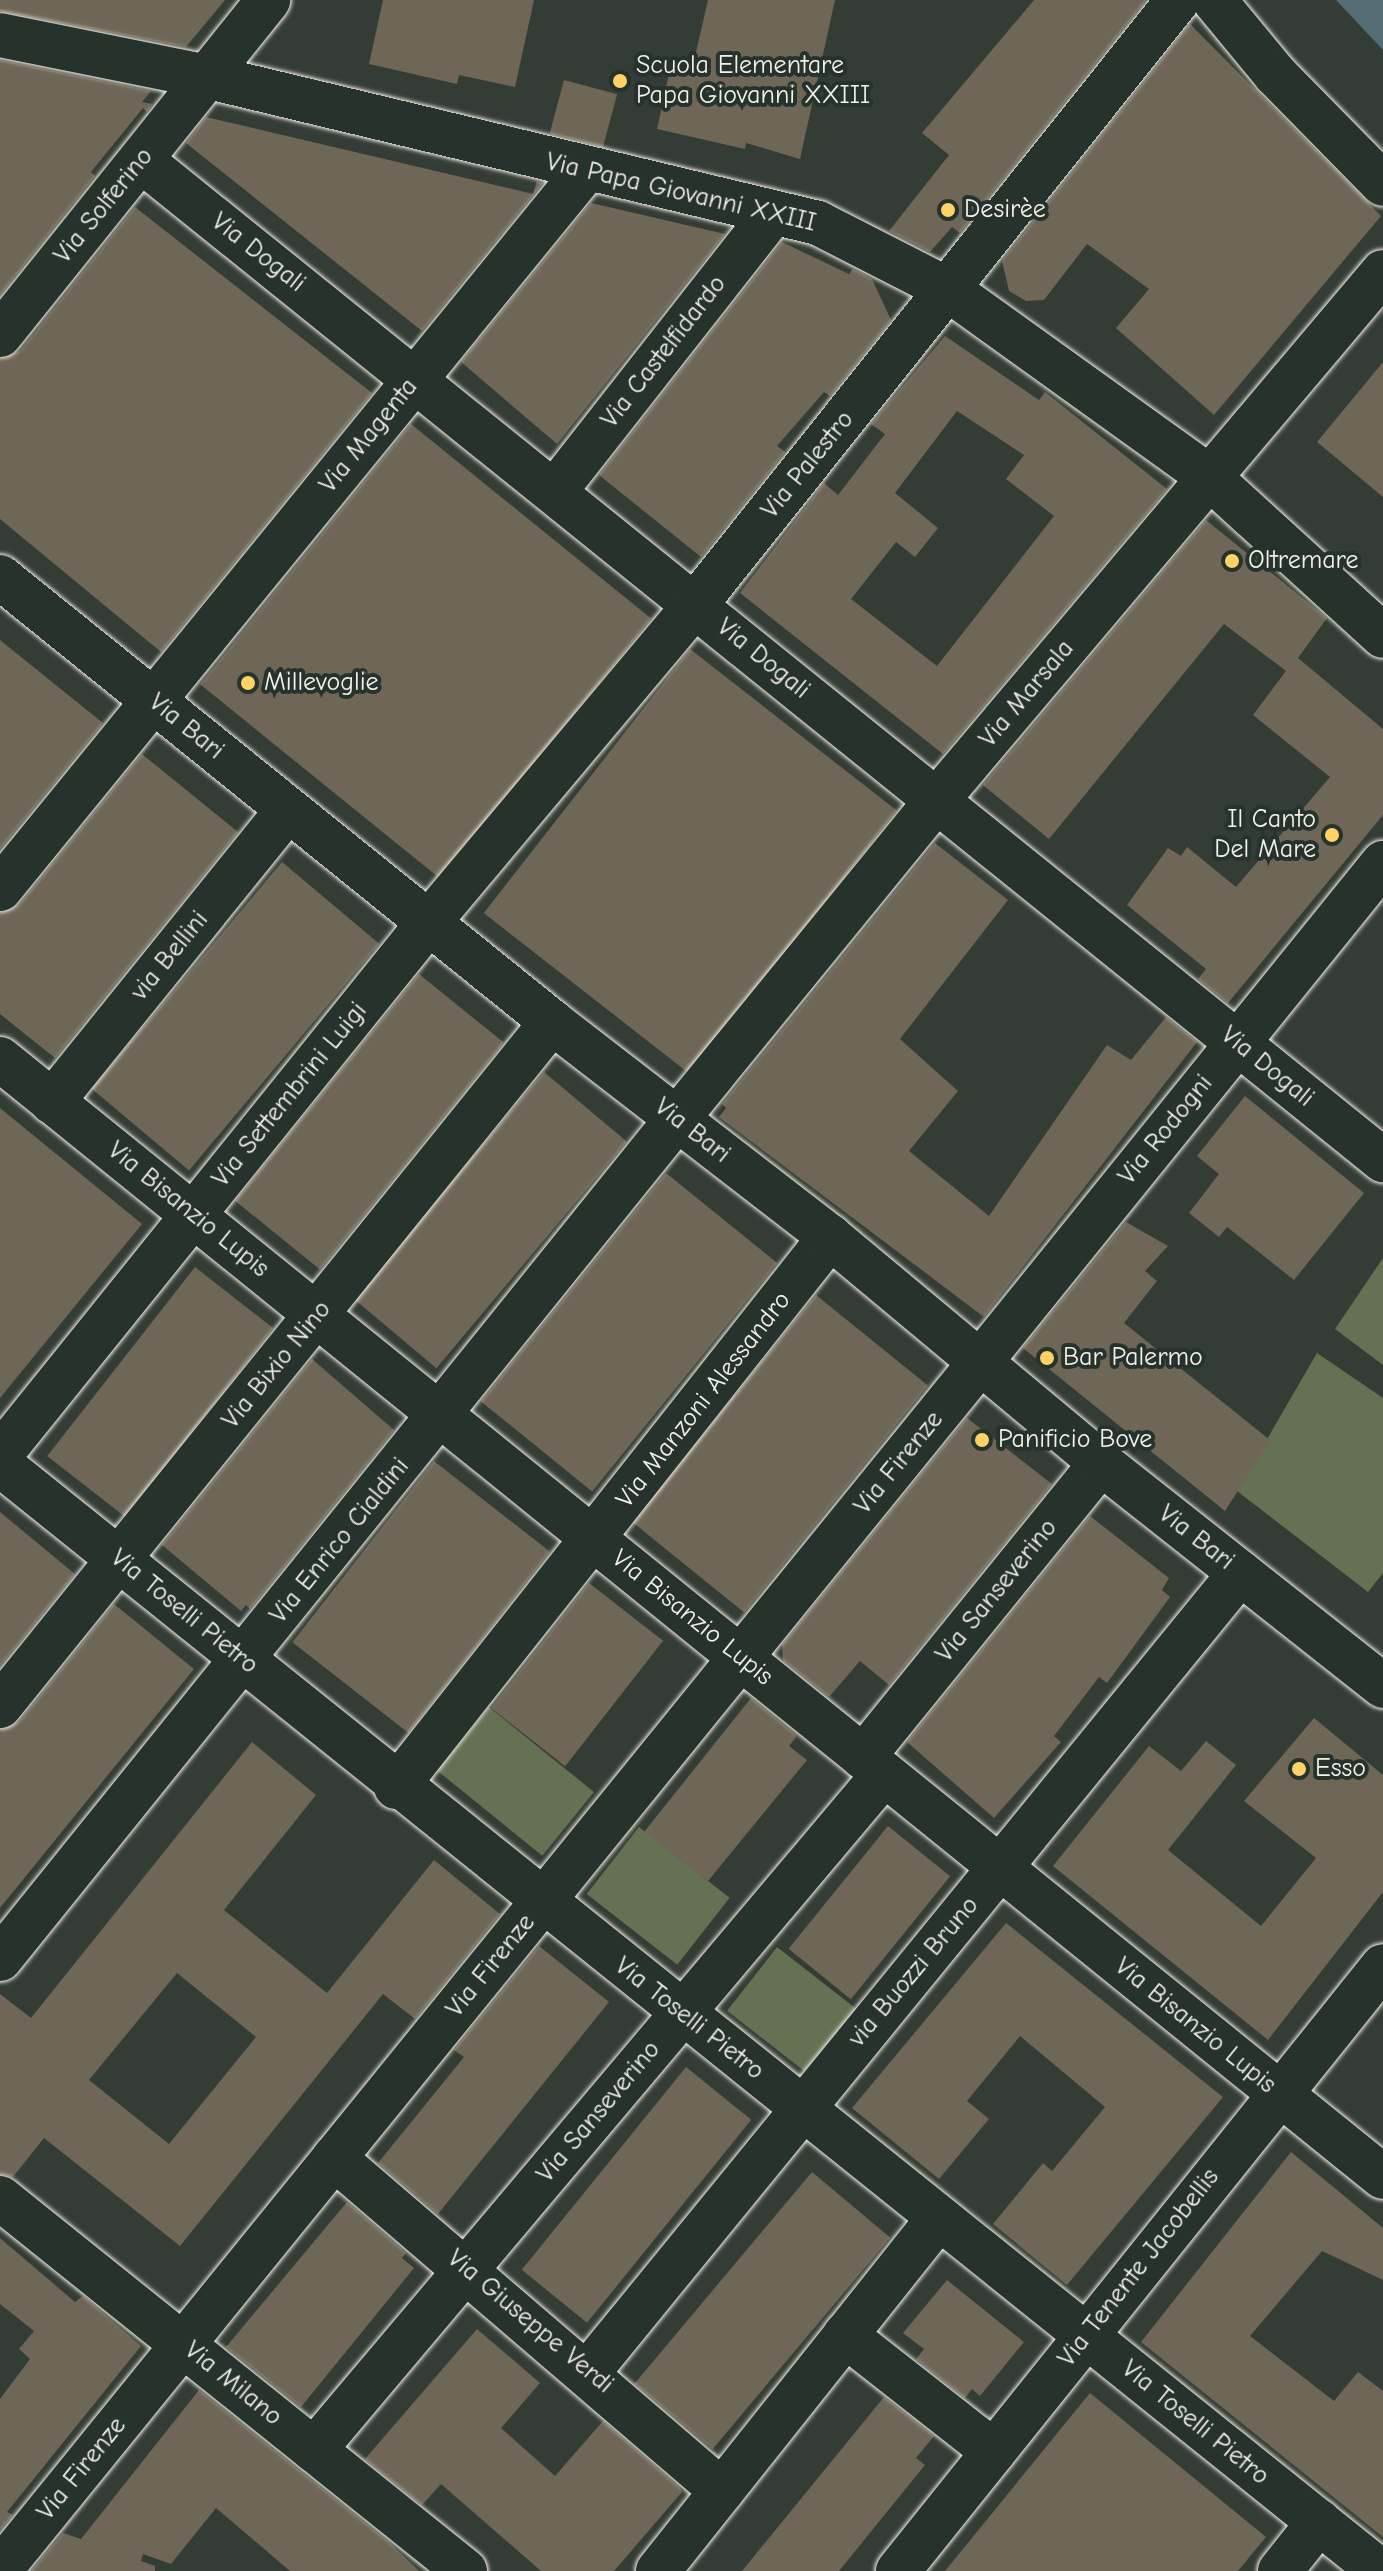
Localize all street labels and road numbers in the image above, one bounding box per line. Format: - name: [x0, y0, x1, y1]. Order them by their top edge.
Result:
- street label: Via Solferino: [48, 142, 160, 270]
- street label: Via Papa Giovanni XXIII: [543, 147, 819, 239]
- street label: Via Dogali: [205, 207, 311, 299]
- street label: Via Castelfidardo: [595, 270, 733, 434]
- street label: Via Magenta: [313, 372, 425, 500]
- street label: Via Palestro: [755, 405, 861, 525]
- street label: Via Dogali: [710, 612, 816, 706]
- street label: Via Marsala: [973, 634, 1081, 754]
- street label: Via Bari: [142, 687, 230, 767]
- street label: via Bellini: [125, 905, 215, 1007]
- street label: Via Settembrini Luigi: [206, 996, 374, 1194]
- street label: Via Dogali: [1214, 1020, 1320, 1114]
- street label: Via Rodogni: [1112, 1069, 1220, 1191]
- street label: Via Bari: [648, 1092, 736, 1170]
- street label: Via Bisanzio Lupis: [101, 1135, 275, 1285]
- street label: Via Manzoni Alessandro: [610, 1286, 798, 1514]
- street label: Via Bixio Nino: [216, 1295, 338, 1435]
- street label: Via Firenze: [848, 1405, 950, 1521]
- street label: Via Enrico Cialdini: [264, 1452, 416, 1630]
- street label: Via Bari: [1152, 1499, 1240, 1577]
- street label: Via Sanseverino: [930, 1513, 1064, 1669]
- street label: Via Toselli Pietro: [104, 1543, 264, 1681]
- street label: Via Bisanzio Lupis: [605, 1543, 779, 1693]
- street label: via Buozzi Bruno: [842, 1891, 986, 2053]
- street label: Via Firenze: [440, 1908, 542, 2024]
- street label: Via Toselli Pietro: [608, 1951, 770, 2087]
- street label: Via Bisanzio Lupis: [1108, 1951, 1282, 2101]
- street label: Via Sanseverino: [531, 2035, 667, 2189]
- street label: Via Tenente Jacobellis: [1052, 2163, 1226, 2373]
- street label: Via Giuseppe Verdi: [441, 2243, 619, 2401]
- street label: Via Milano: [178, 2335, 288, 2433]
- street label: Via Toselli Pietro: [1115, 2354, 1275, 2492]
- street label: Via Firenze: [31, 2411, 133, 2527]

